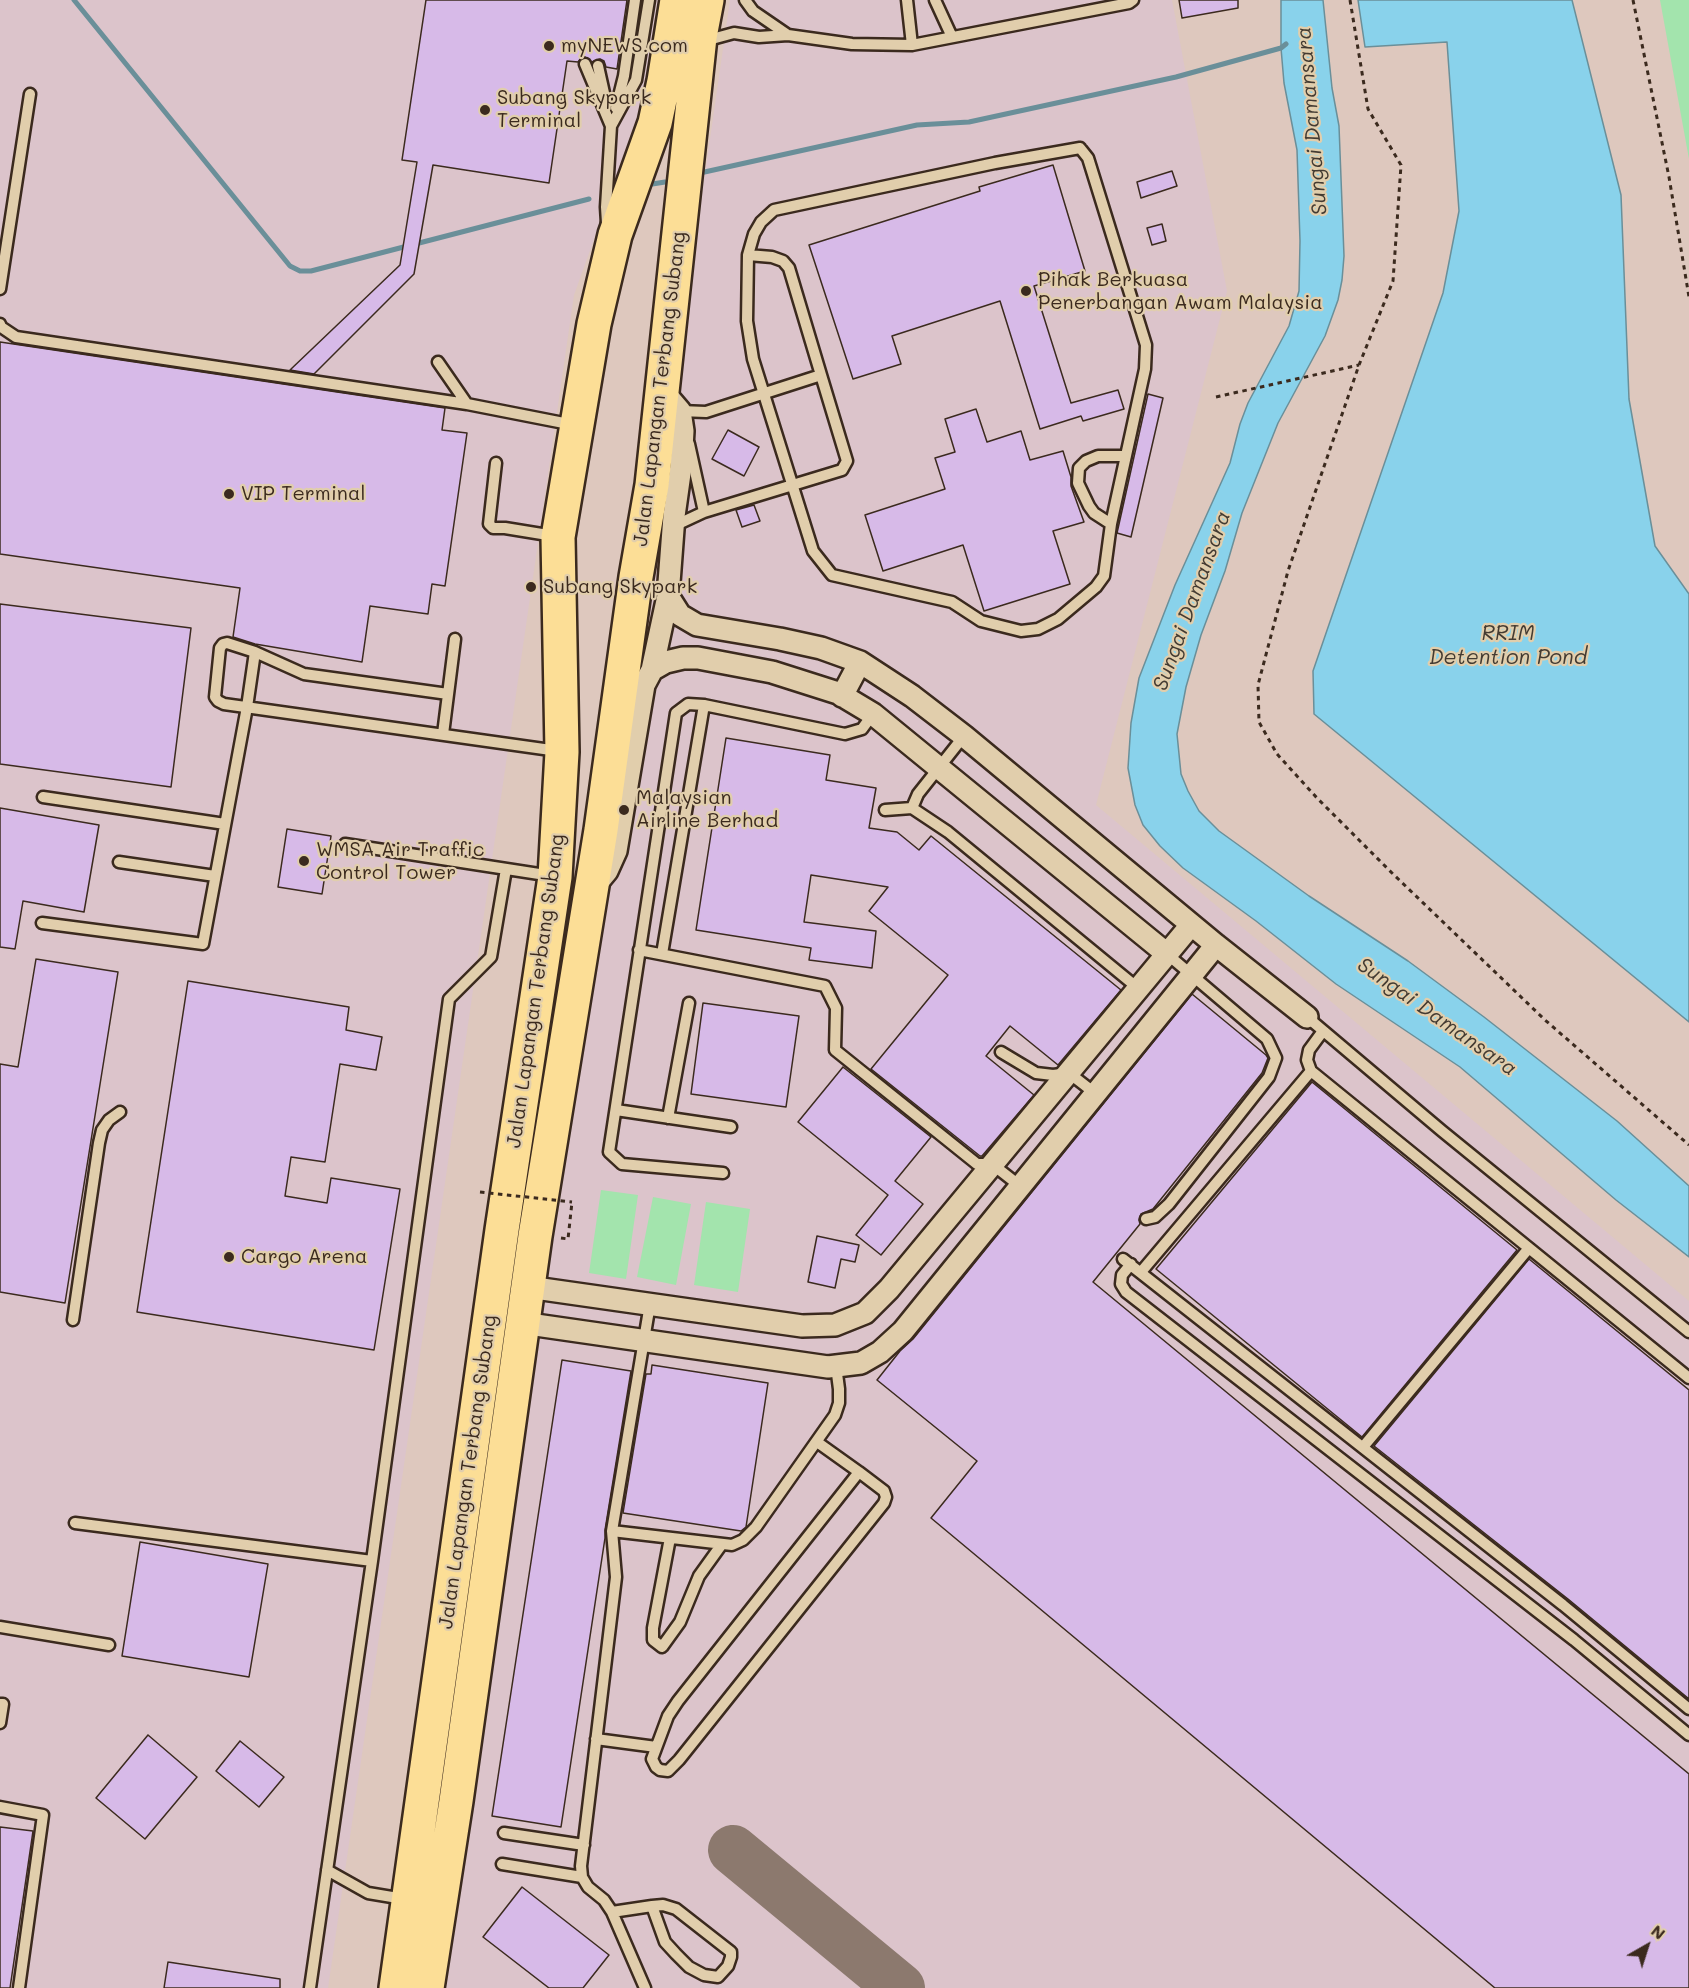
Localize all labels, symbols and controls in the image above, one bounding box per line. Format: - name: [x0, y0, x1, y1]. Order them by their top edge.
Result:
- water label: Sungai Damansara: [1291, 26, 1333, 216]
- place label: myNEWS.com: [561, 34, 688, 58]
- marker: myNEWS.com: [542, 39, 556, 53]
- place label: Subang Skypark Terminal: [497, 86, 651, 133]
- marker: Subang Skypark Terminal: [478, 103, 492, 117]
- street label: Jalan Lapangan Terbang Subang: [629, 230, 691, 548]
- place label: Pihak Berkuasa Penerbangan Awam Malaysia: [1038, 268, 1323, 315]
- marker: Pihak Berkuasa Penerbangan Awam Malaysia: [1019, 284, 1033, 298]
- place label: VIP Terminal: [241, 482, 365, 506]
- marker: VIP Terminal: [222, 487, 236, 501]
- water label: Sungai Damansara: [1148, 508, 1236, 694]
- place label: Subang Skypark: [543, 575, 697, 599]
- marker: Subang Skypark: [524, 580, 538, 594]
- water label: RRIM Detention Pond: [1429, 621, 1587, 671]
- place label: Malaysian Airline Berhad: [636, 786, 778, 833]
- marker: Malaysian Airline Berhad: [617, 803, 631, 817]
- street label: Jalan Lapangan Terbang Subang: [502, 833, 570, 1149]
- place label: WMSA Air Traffic Control Tower: [316, 838, 484, 885]
- marker: WMSA Air Traffic Control Tower: [297, 854, 311, 868]
- water label: Sungai Damansara: [1352, 952, 1522, 1082]
- place label: Cargo Arena: [241, 1245, 367, 1269]
- marker: Cargo Arena: [222, 1250, 236, 1264]
- street label: Jalan Lapangan Terbang Subang: [434, 1314, 502, 1630]
- north arrow: [1617, 1916, 1677, 1976]
- text: N: [1647, 1920, 1670, 1944]

